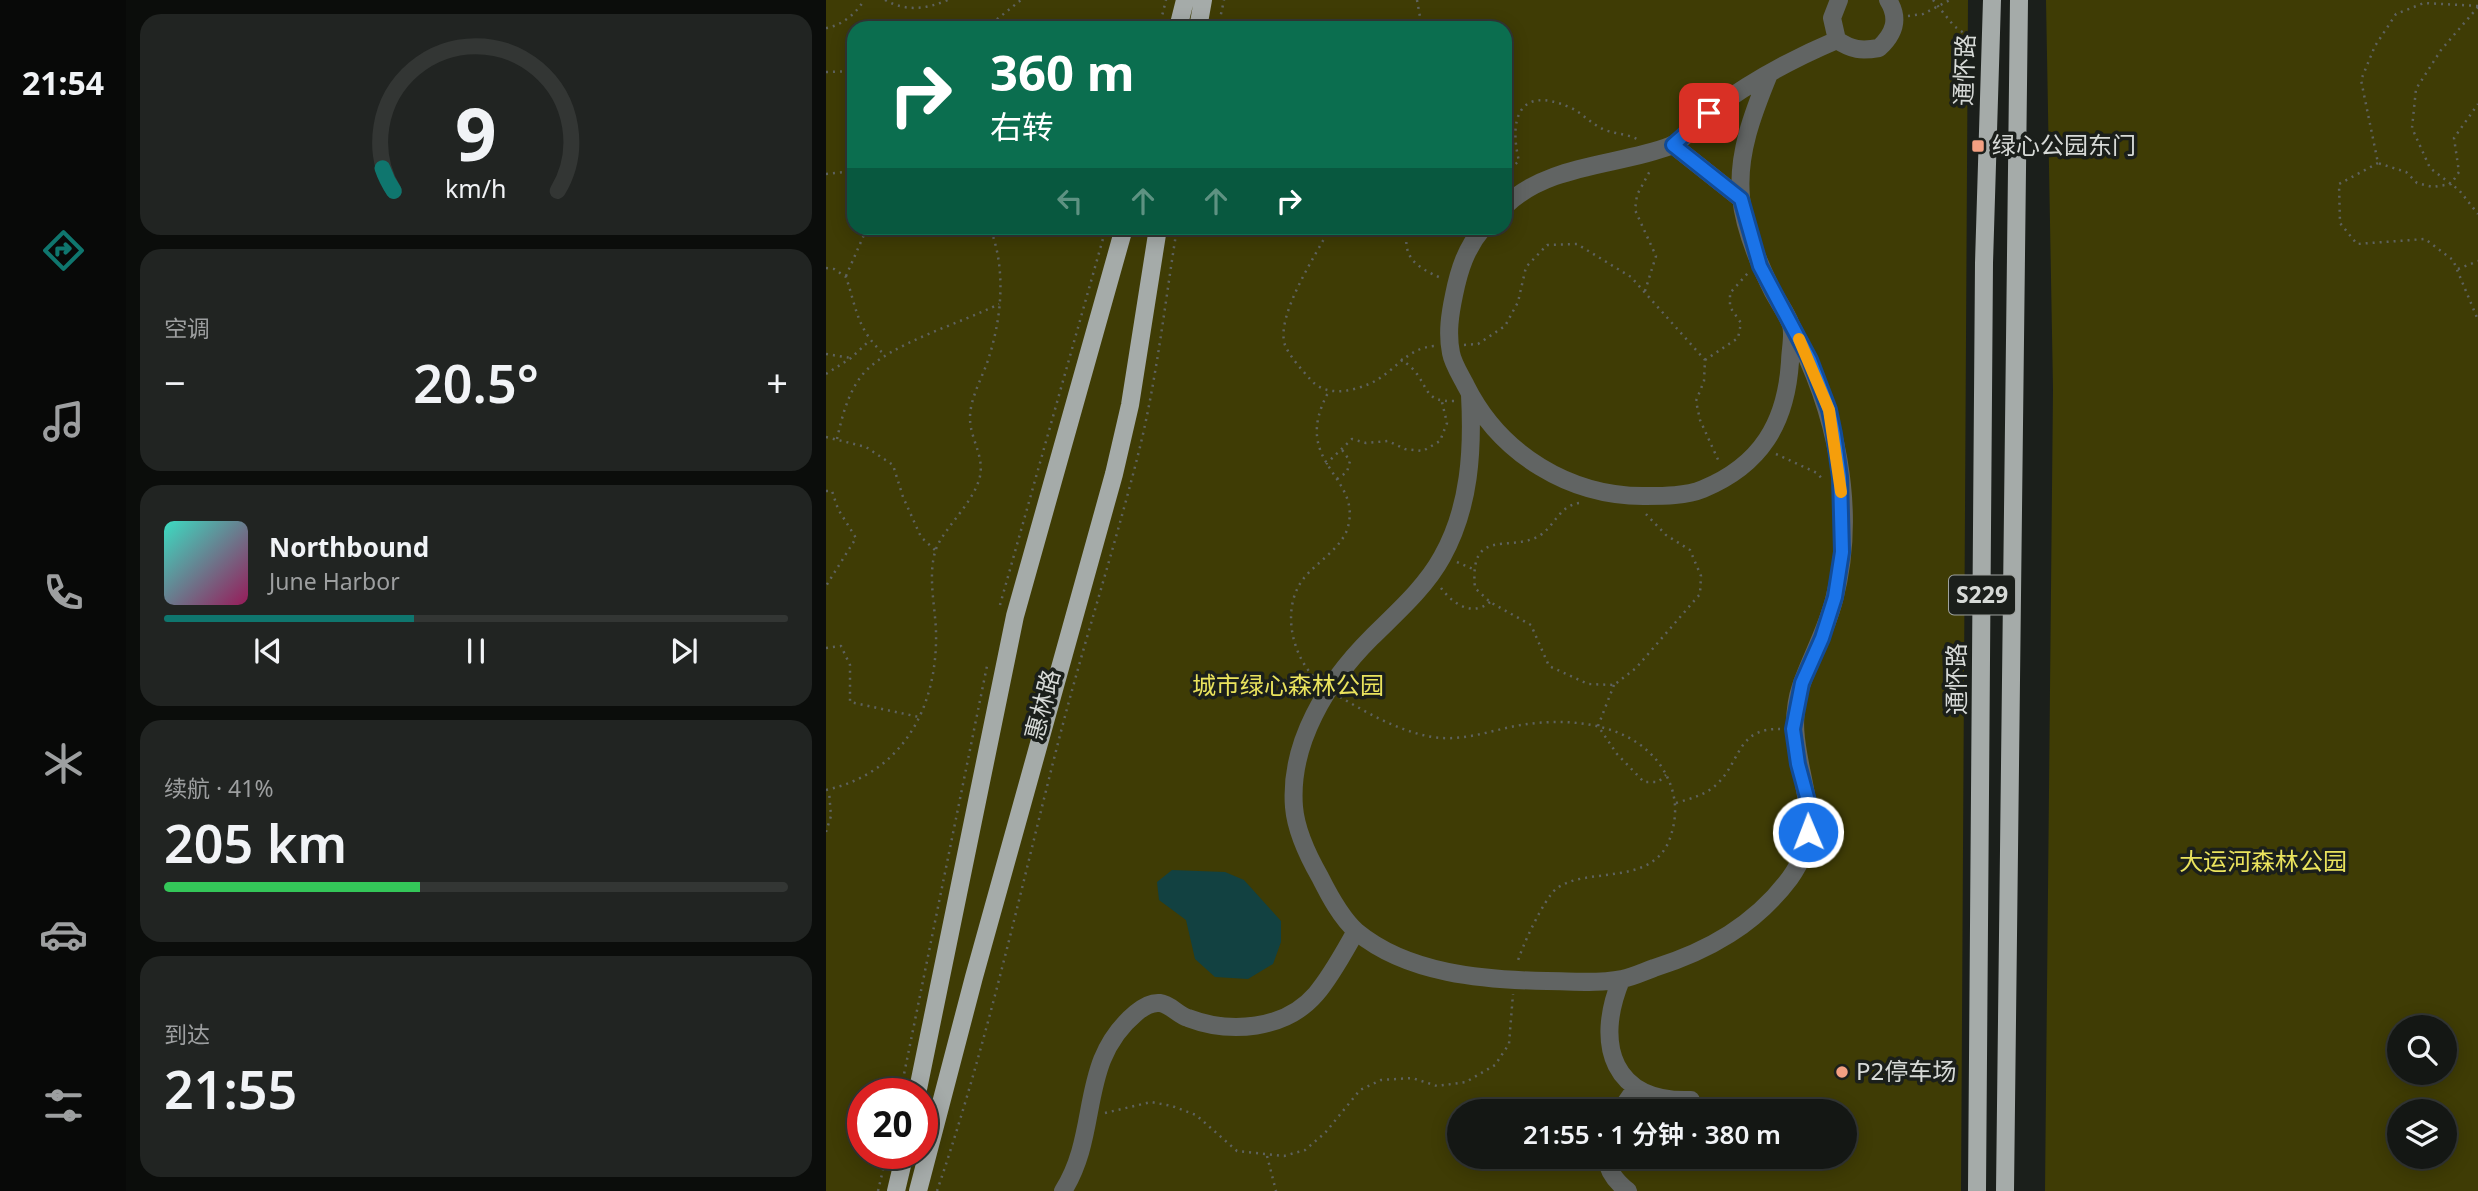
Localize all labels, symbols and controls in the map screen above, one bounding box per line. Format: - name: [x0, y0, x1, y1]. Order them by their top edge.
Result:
- street label: 通怀路: [1946, 33, 1981, 107]
- text: 360 m: [990, 39, 1135, 105]
- icon: right: [875, 49, 966, 140]
- text: 21:54: [22, 61, 104, 104]
- text: 9: [455, 83, 497, 182]
- pin: [1679, 83, 1739, 143]
- icon: arrive: [1690, 94, 1728, 132]
- text: 右转: [990, 105, 1054, 148]
- place label: 绿心公园东门: [1992, 128, 2136, 161]
- marker: 绿心公园东门: [1970, 138, 1986, 154]
- text: km/h: [445, 171, 507, 205]
- icon: left: [1051, 182, 1089, 220]
- icon: ahead: [1124, 182, 1162, 220]
- icon: ahead: [1197, 182, 1235, 220]
- icon: right: [1270, 182, 1308, 220]
- icon: directions: [39, 226, 88, 275]
- text: 空调: [164, 312, 210, 344]
- text: 20.5°: [413, 347, 539, 418]
- text: −: [164, 356, 186, 408]
- text: +: [766, 356, 788, 408]
- icon: music: [39, 397, 88, 446]
- text: Northbound: [269, 529, 429, 565]
- text: June Harbor: [269, 565, 400, 597]
- icon: phone: [39, 568, 88, 617]
- road number: S229: [1949, 576, 2015, 614]
- icon: previous: [249, 632, 287, 670]
- icon: pause: [457, 632, 495, 670]
- icon: next: [665, 632, 703, 670]
- street label: 通怀路: [1939, 643, 1972, 715]
- street label: 惠林路: [1016, 666, 1067, 744]
- park label: 城市绿心森林公园: [1192, 668, 1384, 701]
- icon: climate: [39, 739, 88, 788]
- text: 续航 · 41%: [164, 772, 274, 804]
- position arrow: [1771, 795, 1845, 869]
- text: 205 km: [164, 807, 347, 878]
- park label: 大运河森林公园: [2179, 844, 2347, 877]
- icon: car: [39, 910, 88, 959]
- map controls: [2387, 1015, 2457, 1169]
- button: search: [2387, 1015, 2457, 1085]
- text: 到达: [164, 1018, 210, 1050]
- text: 21:55: [164, 1053, 297, 1124]
- place label: P2停车场: [1856, 1054, 1956, 1087]
- marker: P2停车场: [1834, 1064, 1850, 1080]
- speed limit sign: 20: [847, 1078, 938, 1169]
- icon: filters: [39, 1081, 88, 1130]
- button: layers: [2387, 1099, 2457, 1169]
- text: 21:55 · 1 分钟 · 380 m: [1523, 1116, 1781, 1152]

